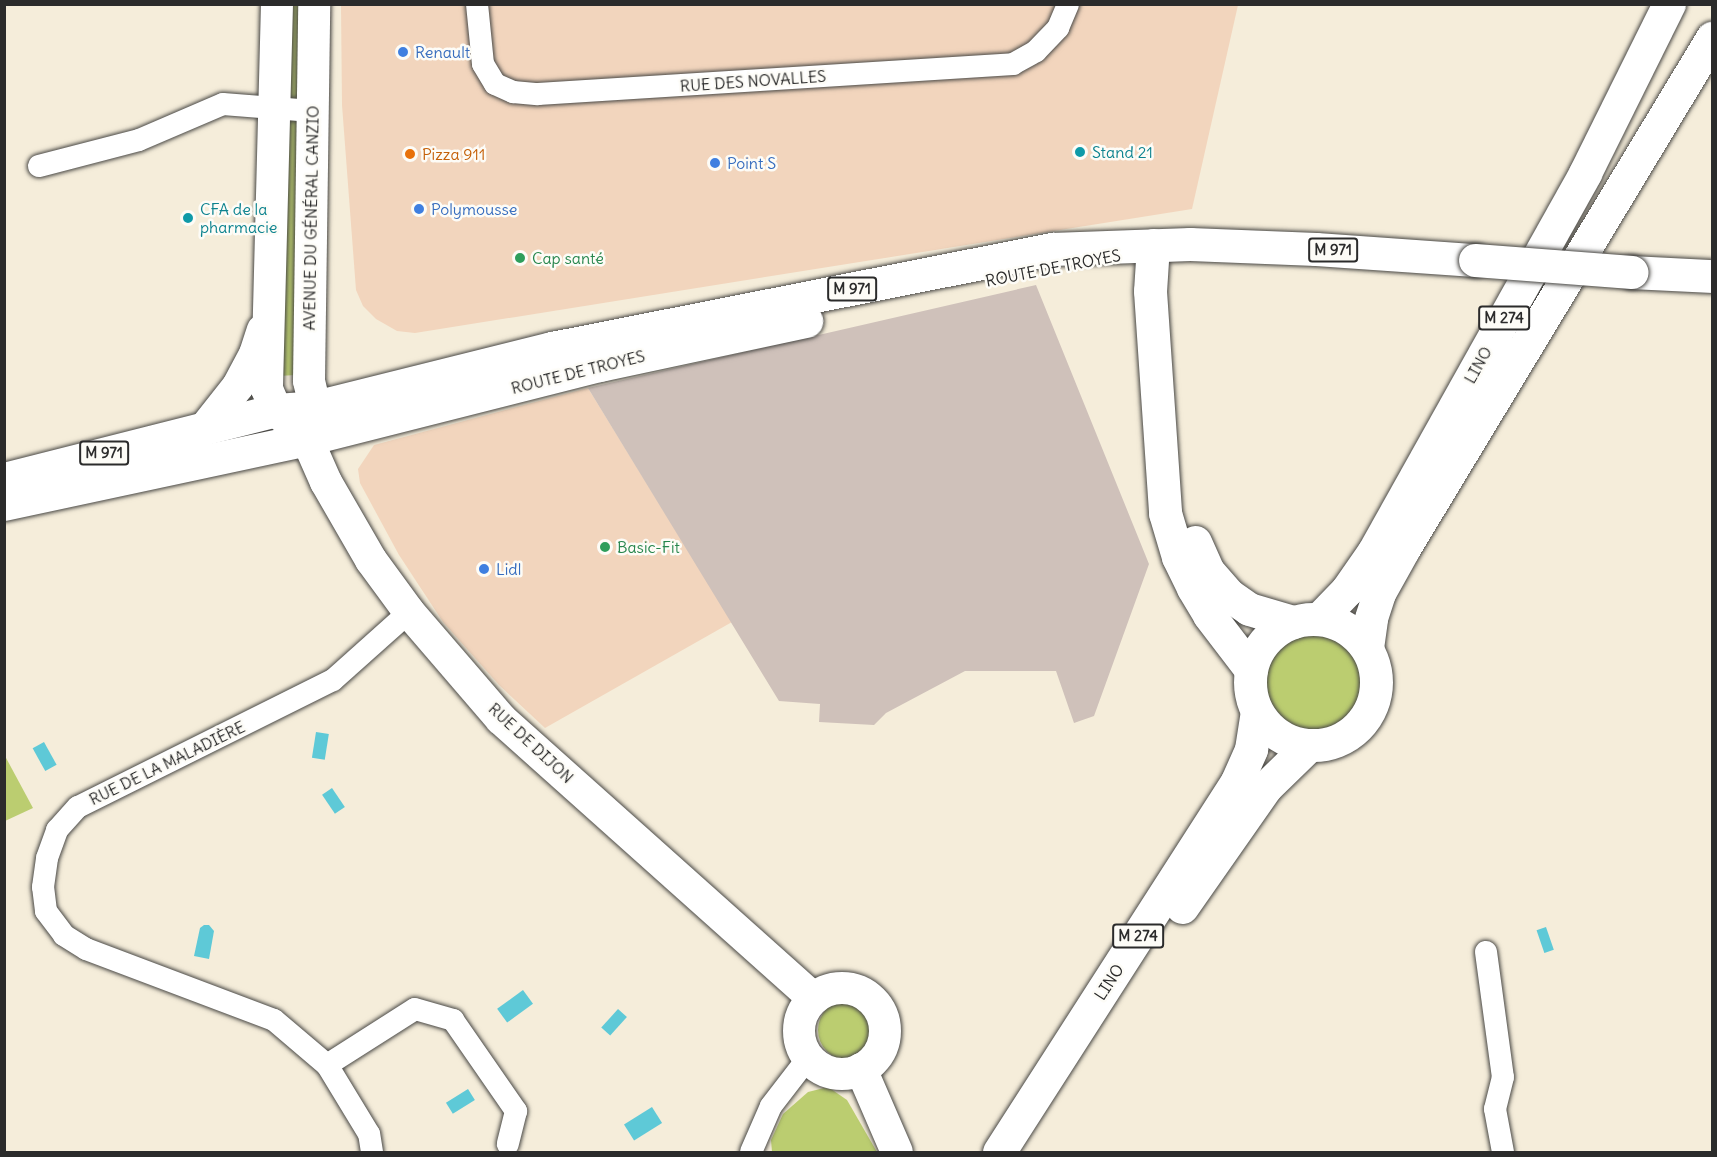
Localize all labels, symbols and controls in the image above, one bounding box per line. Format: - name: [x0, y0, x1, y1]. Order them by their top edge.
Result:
- place label: Renault: [415, 42, 470, 62]
- marker: Renault: [396, 45, 410, 59]
- street label: RUE DES NOVALLES: [679, 66, 827, 96]
- street label: AVENUE DU GÉNÉRAL CANZIO: [299, 105, 323, 331]
- place label: Stand 21: [1092, 142, 1153, 162]
- place label: Pizza 911: [422, 144, 485, 164]
- marker: Stand 21: [1073, 145, 1087, 159]
- marker: Pizza 911: [403, 147, 417, 161]
- place label: Point S: [727, 153, 776, 173]
- marker: Point S: [708, 156, 722, 170]
- place label: CFA de la pharmacie: [200, 199, 277, 237]
- place label: Polymousse: [431, 199, 517, 219]
- marker: Polymousse: [412, 202, 426, 216]
- marker: CFA de la pharmacie: [181, 211, 195, 225]
- road number: M 971: [1308, 238, 1358, 262]
- street label: ROUTE DE TROYES: [984, 245, 1122, 291]
- place label: Cap santé: [532, 248, 604, 268]
- marker: Cap santé: [513, 251, 527, 265]
- road number: M 971: [826, 277, 878, 301]
- road number: M 274: [1477, 306, 1531, 330]
- street label: LINO: [1460, 343, 1496, 387]
- street label: ROUTE DE TROYES: [509, 346, 647, 398]
- road number: M 971: [78, 441, 130, 465]
- place label: Basic-Fit: [617, 537, 680, 557]
- marker: Basic-Fit: [598, 540, 612, 554]
- place label: Lidl: [496, 559, 521, 579]
- marker: Lidl: [477, 562, 491, 576]
- street label: RUE DE DIJON: [485, 699, 577, 787]
- street label: RUE DE LA MALADIÈRE: [86, 717, 248, 809]
- road number: M 274: [1111, 924, 1165, 948]
- street label: LINO: [1090, 960, 1128, 1004]

